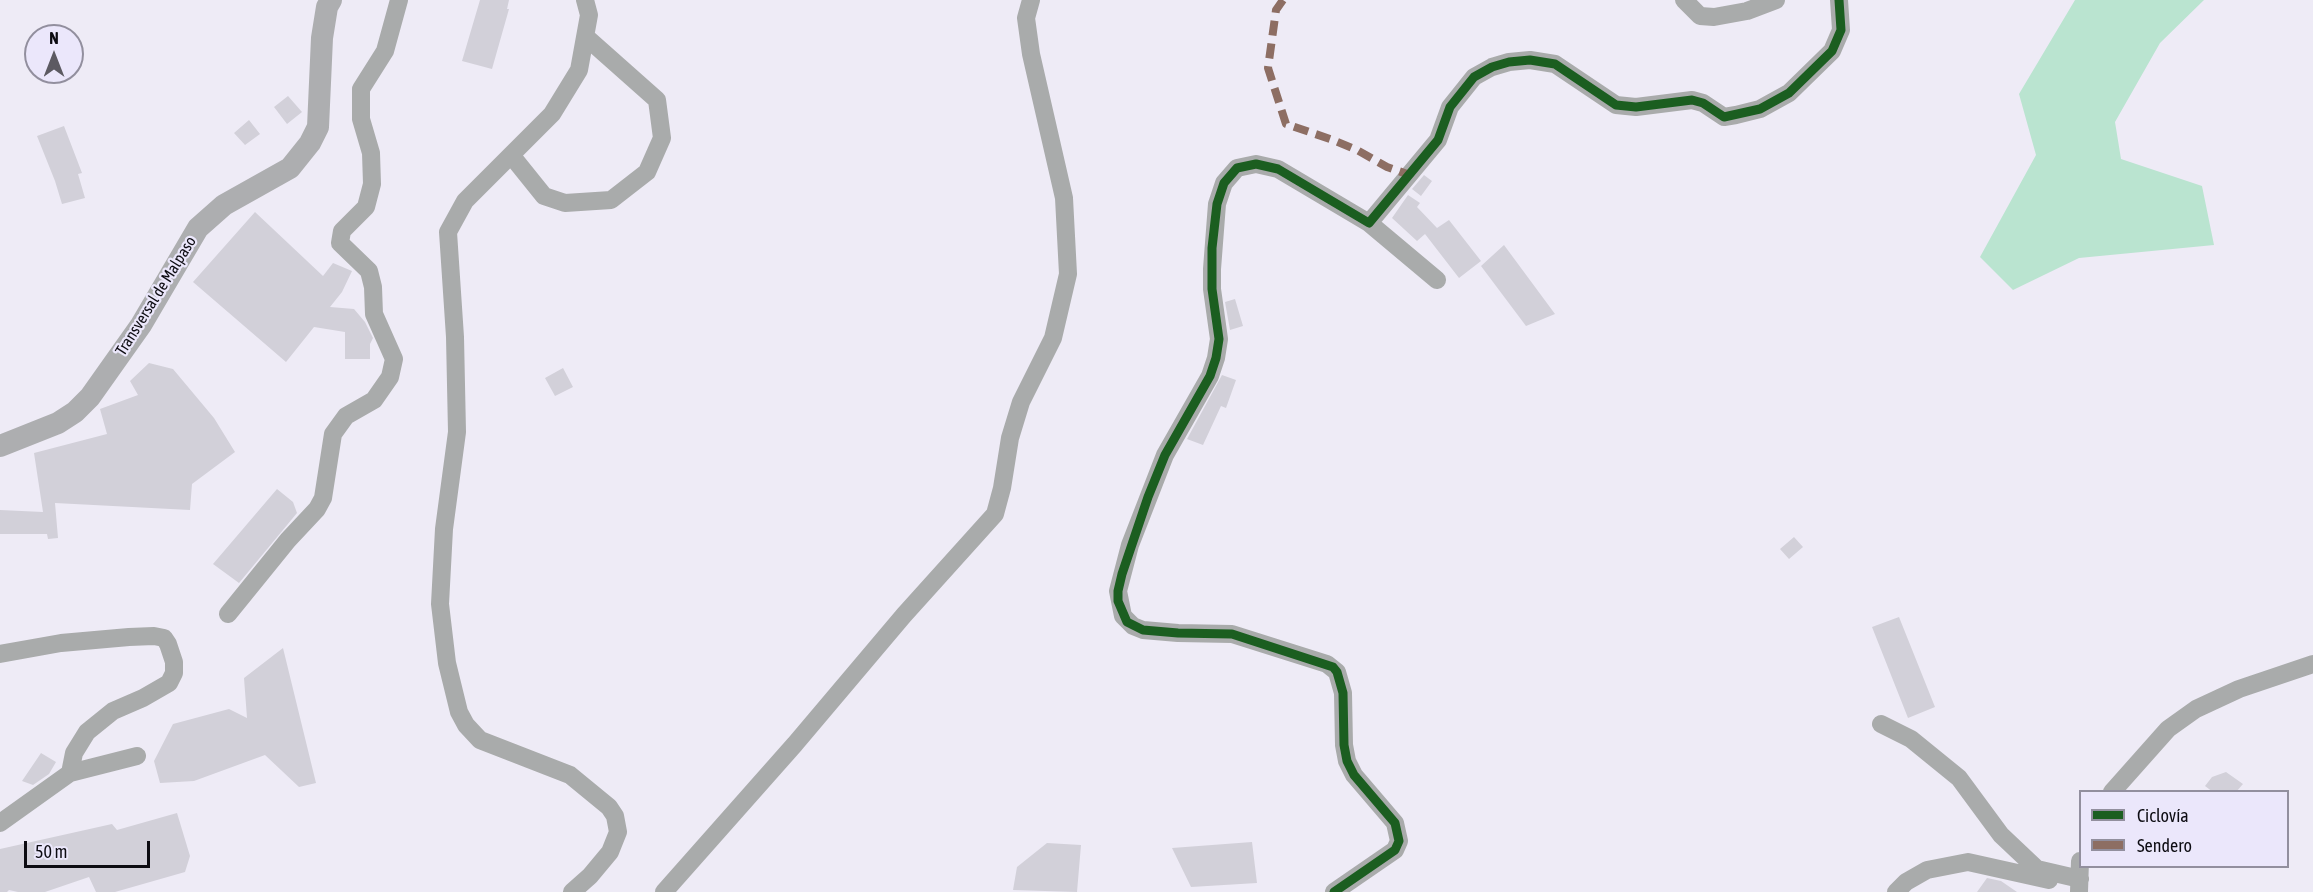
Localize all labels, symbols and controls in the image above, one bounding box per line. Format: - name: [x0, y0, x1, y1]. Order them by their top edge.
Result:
- north arrow: [24, 24, 84, 84]
- text: N: [49, 29, 59, 47]
- street label: Transversal de Malpaso: [112, 233, 200, 359]
- legend: [2079, 790, 2289, 868]
- text: Ciclovía: [2137, 805, 2189, 826]
- scale bar: [27, 829, 153, 867]
- text: Sendero: [2137, 835, 2192, 856]
- text: 50 m: [35, 841, 67, 862]

